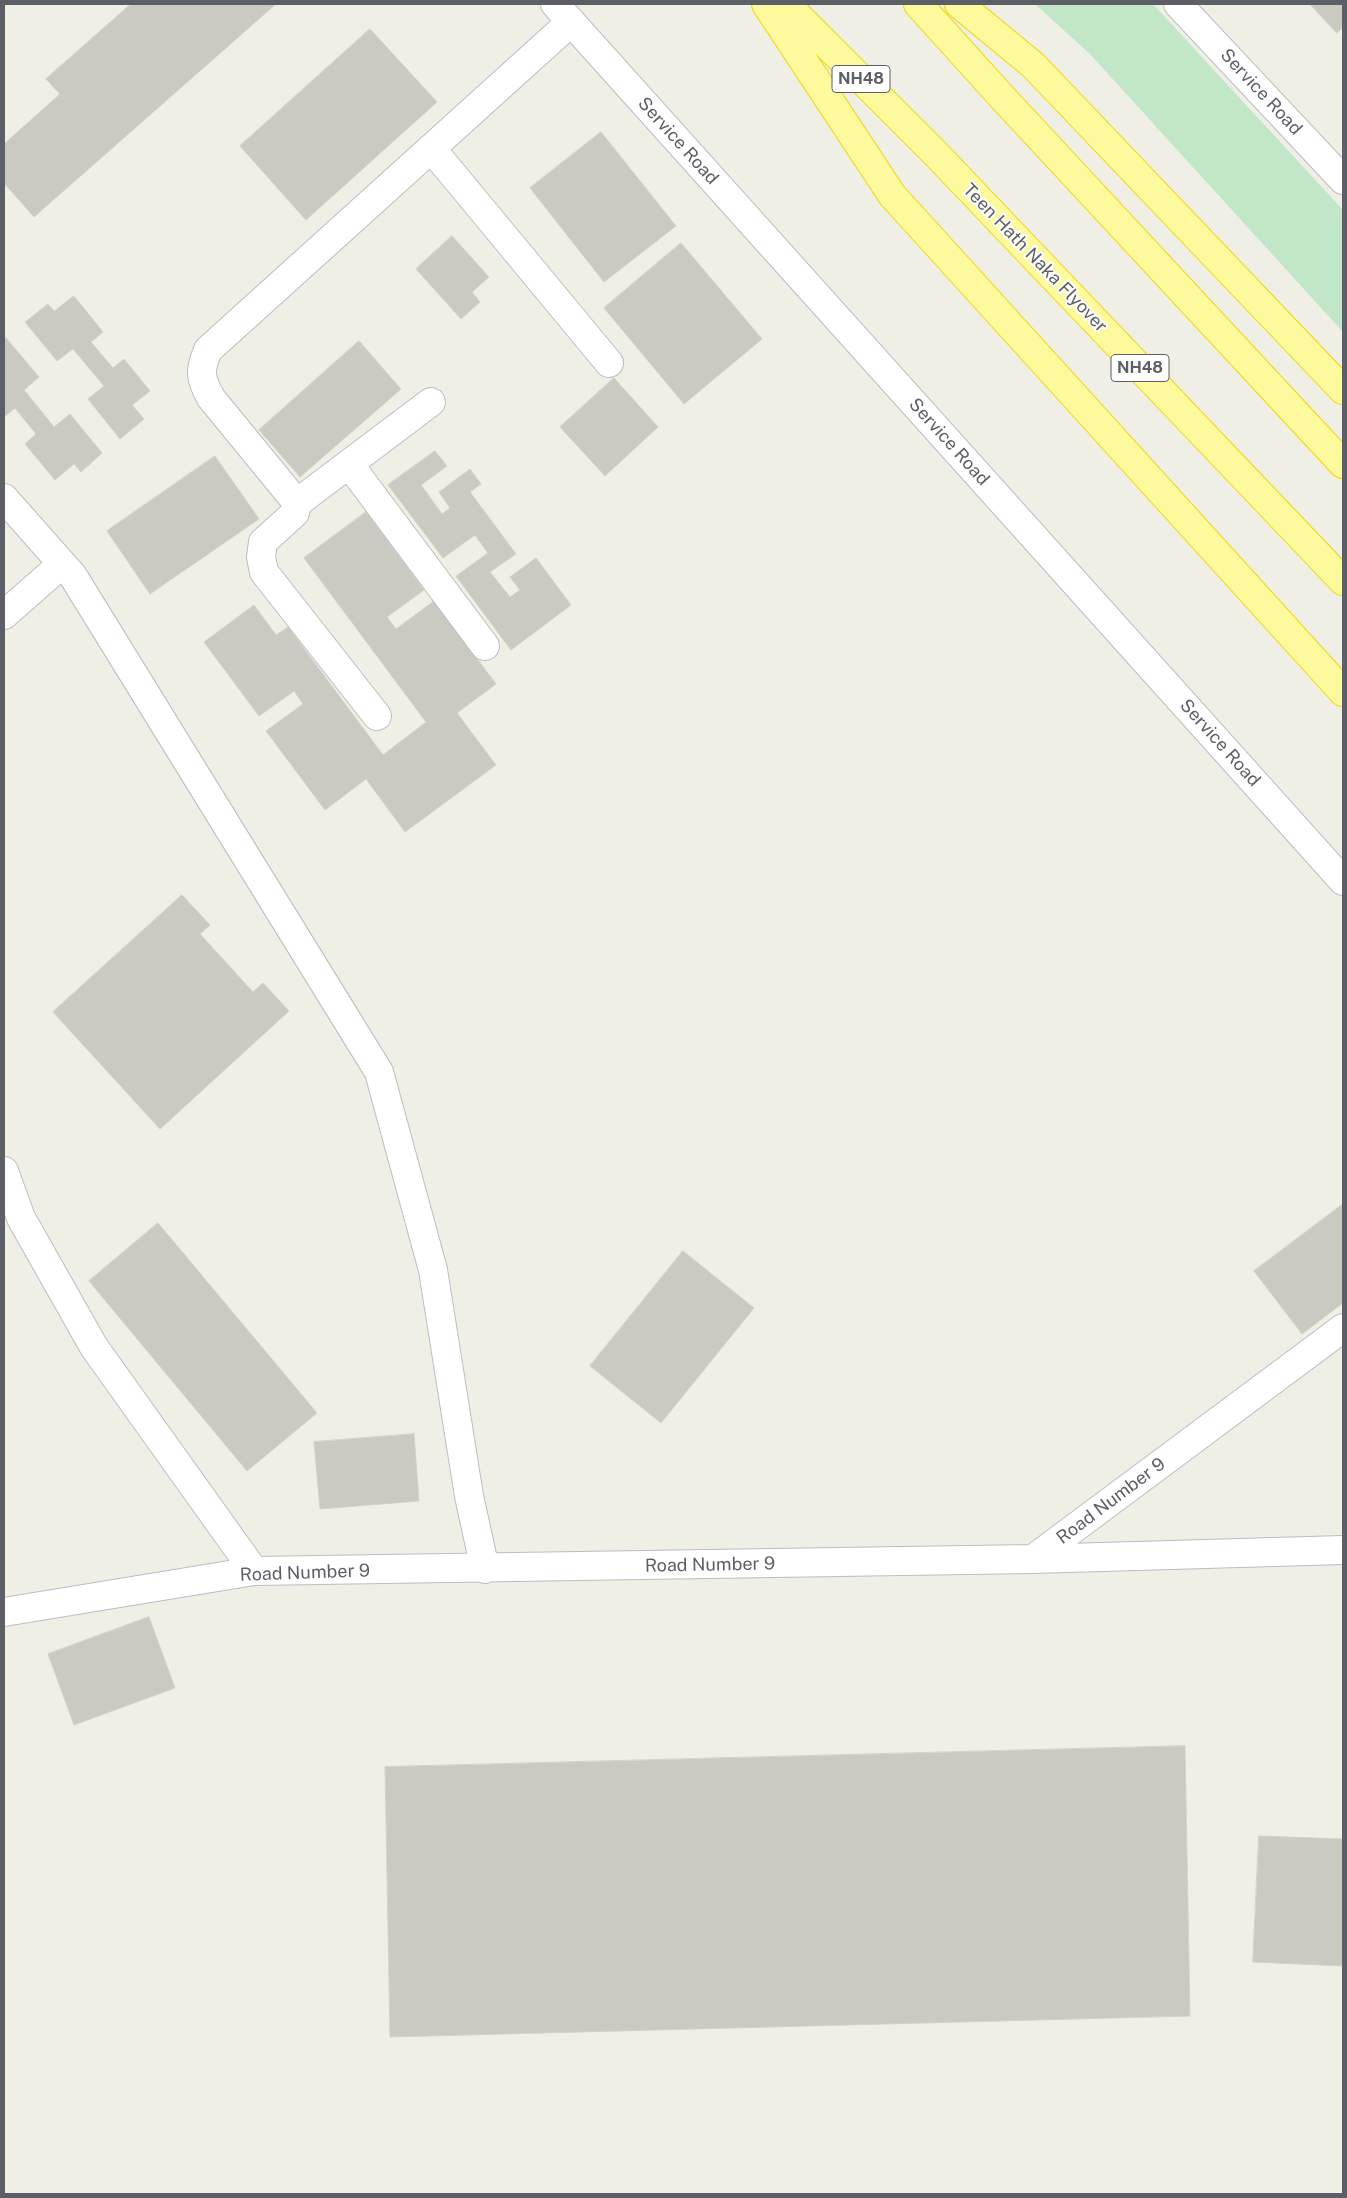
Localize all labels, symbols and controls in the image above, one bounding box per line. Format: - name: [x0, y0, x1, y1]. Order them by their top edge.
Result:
- street label: Service Road: [1216, 44, 1306, 140]
- road number: NH48: [832, 66, 890, 92]
- street label: Service Road: [633, 93, 723, 189]
- street label: Teen Hath Naka Flyover: [958, 179, 1112, 337]
- road number: NH48: [1111, 354, 1169, 382]
- street label: Service Road: [904, 394, 994, 490]
- street label: Service Road: [1175, 695, 1265, 791]
- street label: Road Number 9: [1052, 1453, 1170, 1549]
- street label: Road Number 9: [645, 1553, 775, 1577]
- street label: Road Number 9: [240, 1560, 370, 1586]

